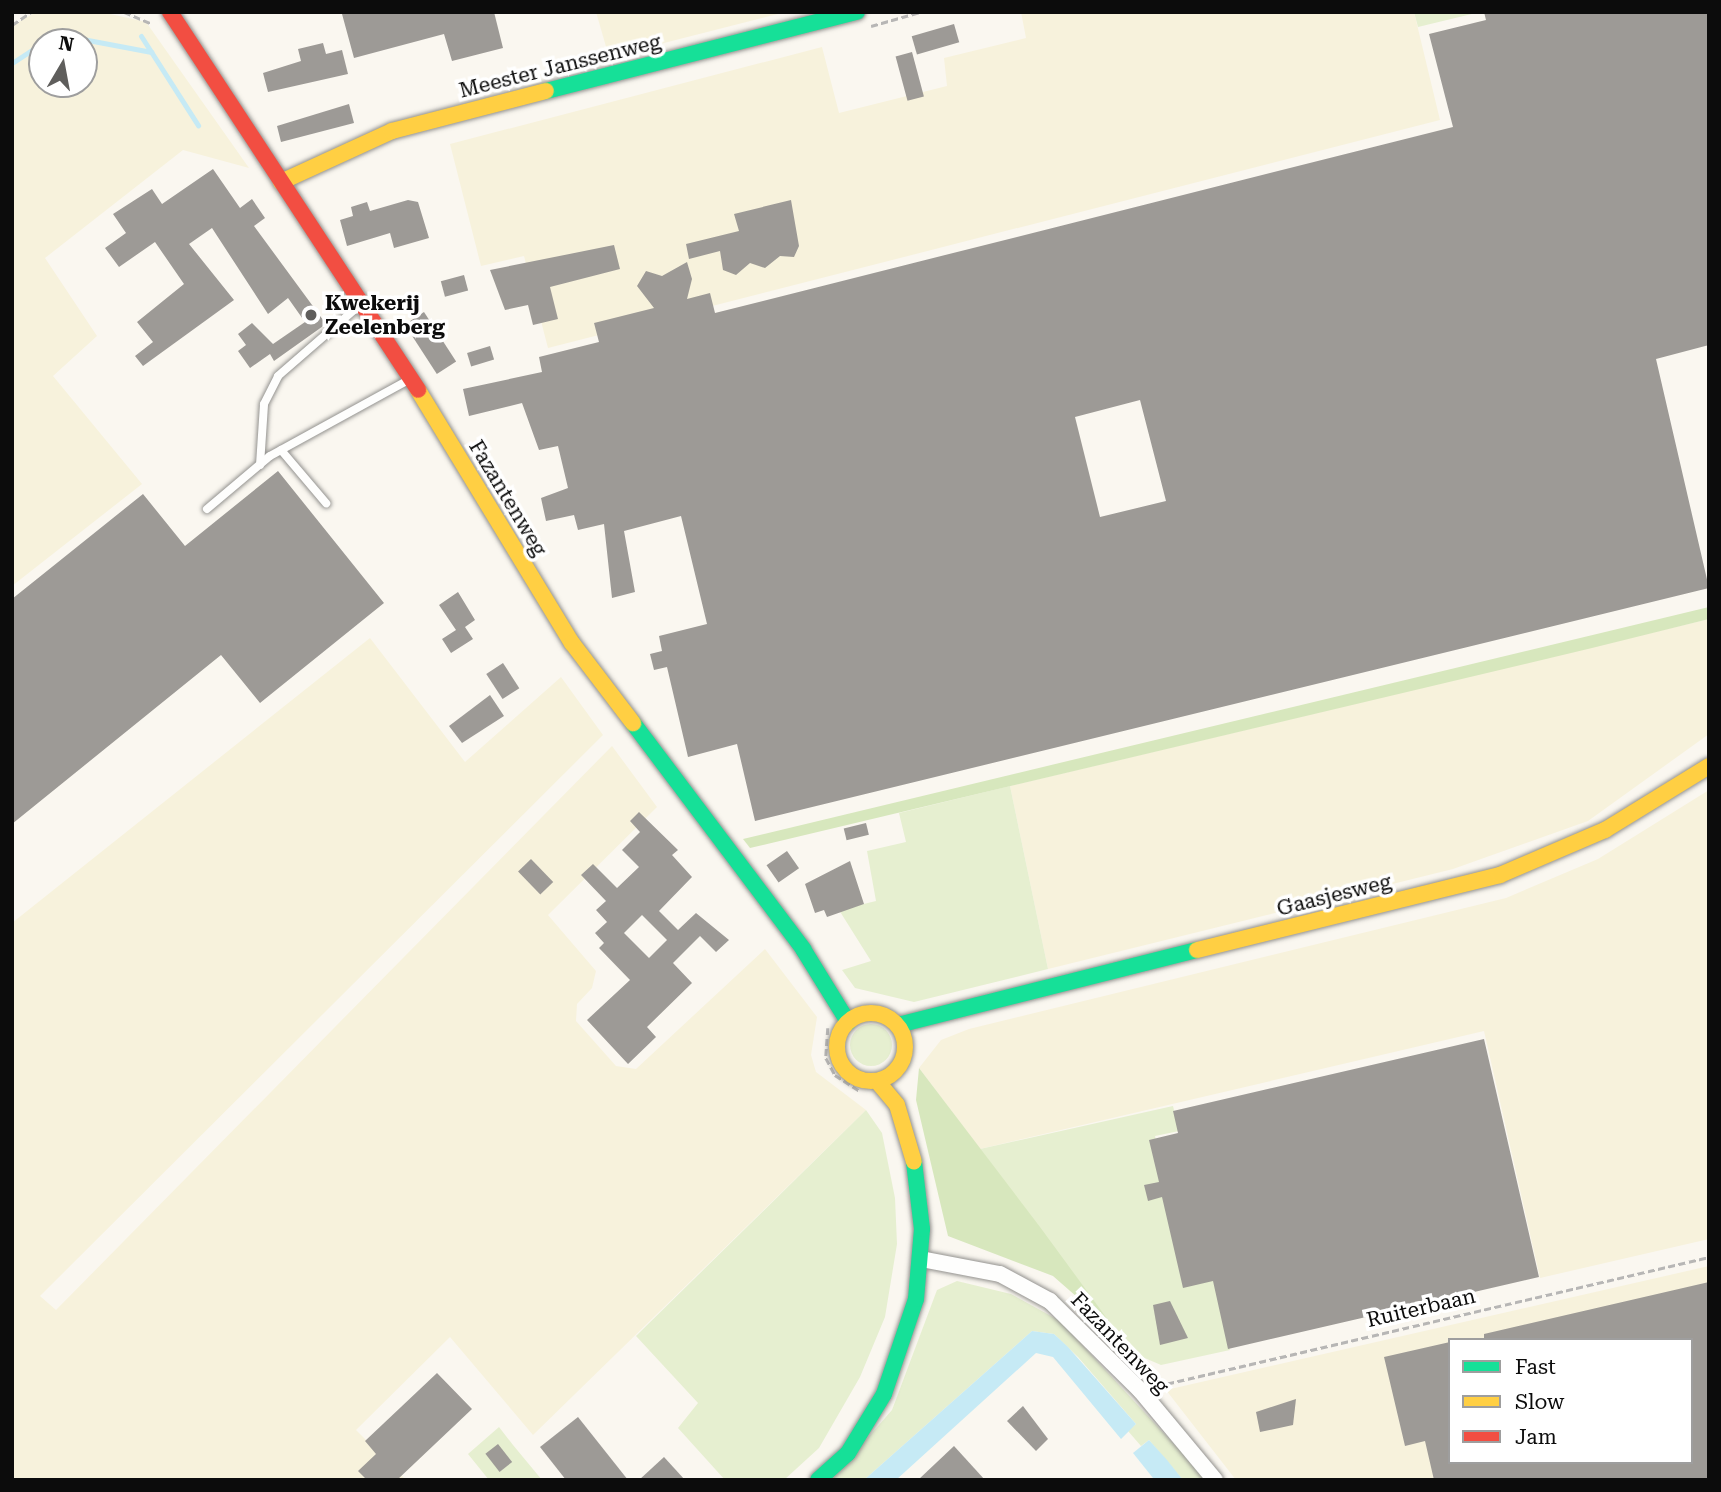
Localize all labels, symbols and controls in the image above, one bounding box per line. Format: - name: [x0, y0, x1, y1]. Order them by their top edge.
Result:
- north arrow: [28, 28, 98, 98]
- street label: Meester Janssenweg: [456, 29, 664, 103]
- text: N: [57, 31, 76, 56]
- place label: Kwekerij Zeelenberg: [325, 290, 445, 340]
- marker: Kwekerij Zeelenberg: [303, 307, 319, 323]
- street label: Fazantenweg: [464, 436, 552, 560]
- street label: Gaasjesweg: [1274, 869, 1394, 921]
- street label: Ruiterbaan: [1364, 1283, 1478, 1333]
- street label: Fazantenweg: [1066, 1287, 1174, 1399]
- legend: [1448, 1338, 1693, 1464]
- text: Fast: [1515, 1355, 1556, 1379]
- text: Slow: [1515, 1390, 1564, 1414]
- text: Jam: [1515, 1425, 1557, 1449]

